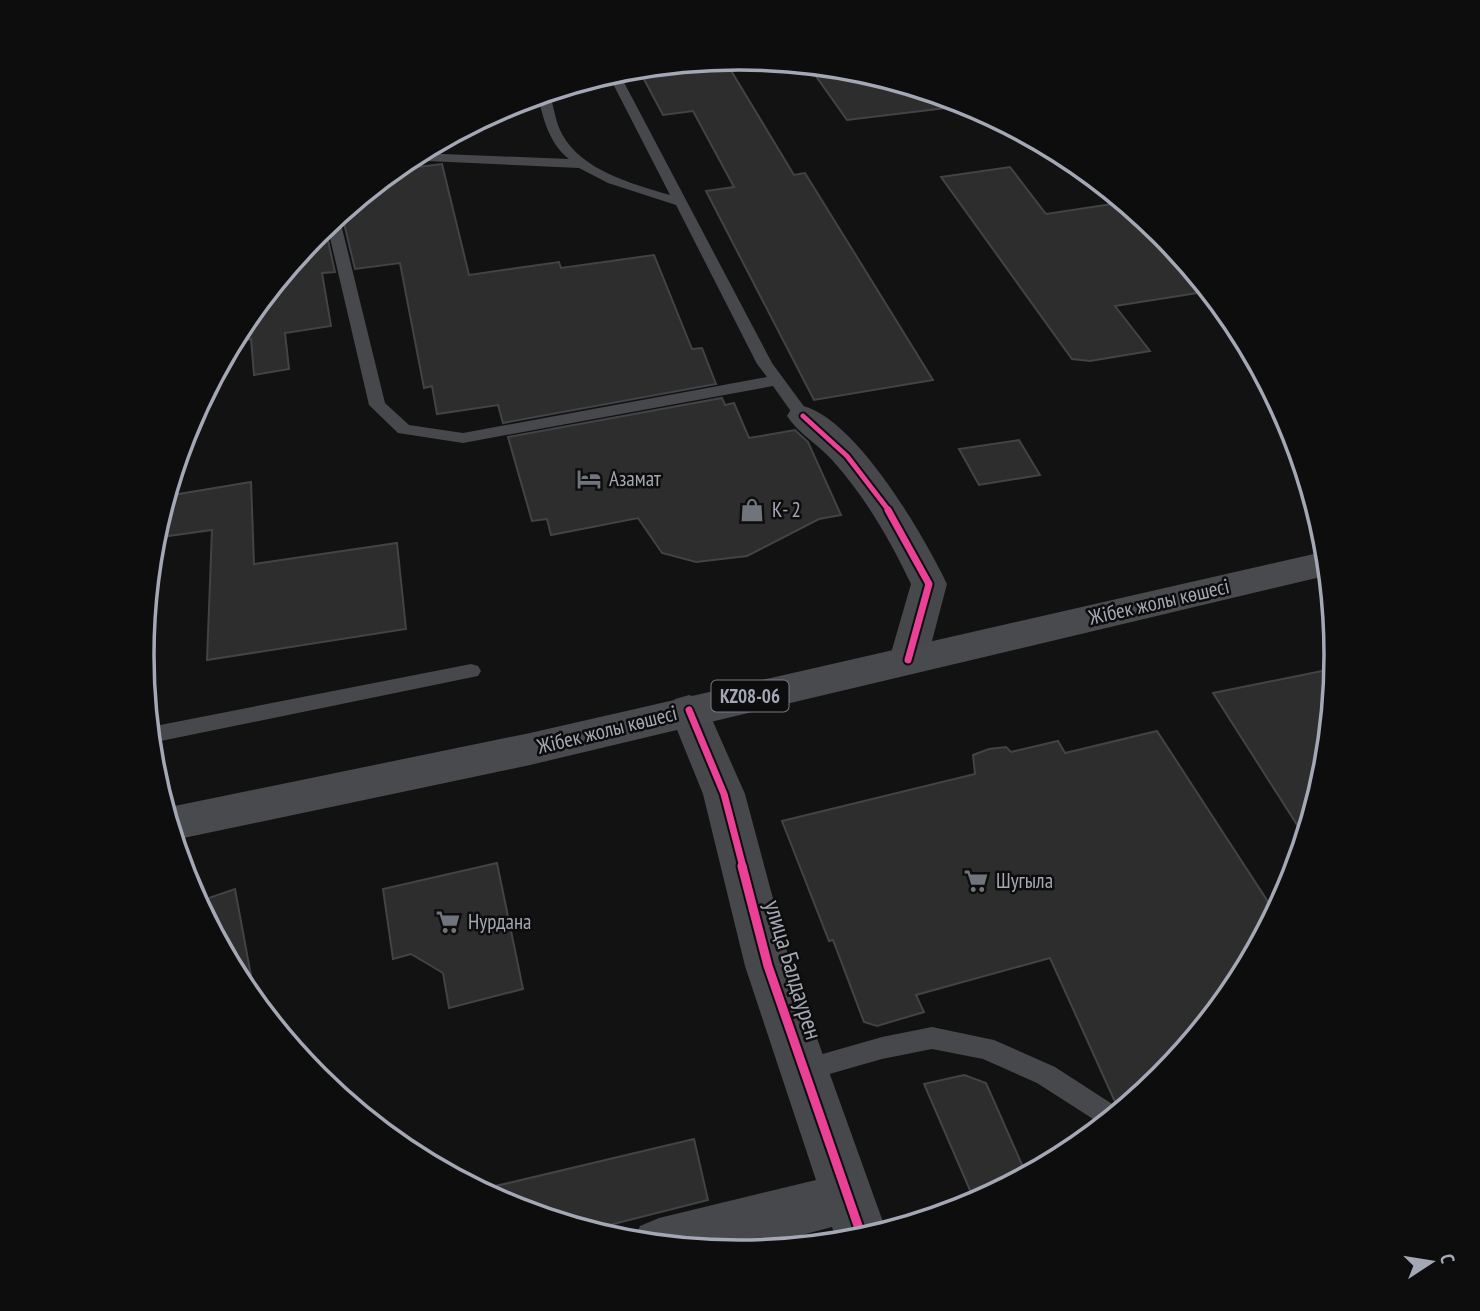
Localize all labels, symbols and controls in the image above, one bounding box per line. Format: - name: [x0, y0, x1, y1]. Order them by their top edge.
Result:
- hotel icon: Азамат: [575, 465, 603, 493]
- place label: Азамат: [609, 465, 661, 492]
- shop icon: К- 2: [738, 496, 766, 524]
- place label: К- 2: [772, 496, 801, 523]
- street label: Жібек жолы көшесі: [1085, 572, 1232, 631]
- road number: KZ08-06: [712, 680, 788, 712]
- street label: Жібек жолы көшесі: [533, 699, 680, 760]
- supermarket icon: Шугыла: [962, 867, 990, 895]
- place label: Шугыла: [996, 867, 1053, 894]
- street label: улица Балдаурен: [758, 896, 829, 1043]
- supermarket icon: Нурдана: [434, 908, 462, 936]
- place label: Нурдана: [468, 908, 531, 935]
- north arrow: [1396, 1227, 1466, 1297]
- text: С: [1435, 1252, 1460, 1266]

